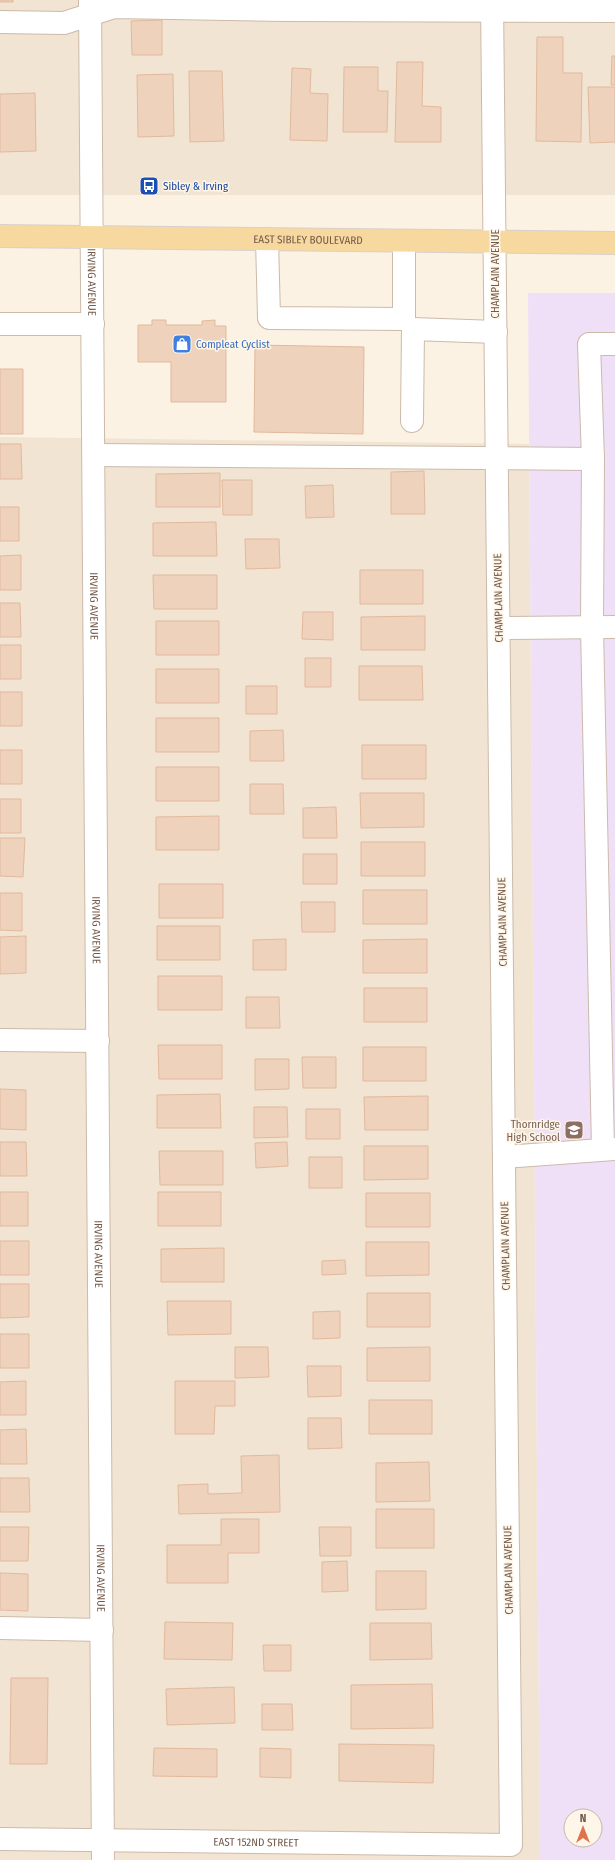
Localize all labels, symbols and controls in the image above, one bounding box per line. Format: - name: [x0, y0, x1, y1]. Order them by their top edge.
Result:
- bus stop icon: Sibley & Irving: [138, 175, 160, 197]
- place label: Sibley & Irving: [163, 180, 229, 193]
- street label: CHAMPLAIN AVENUE: [489, 229, 502, 319]
- street label: EAST SIBLEY BOULEVARD: [253, 233, 363, 247]
- street label: IRVING AVENUE: [85, 248, 98, 316]
- shop icon: Compleat Cyclist: [171, 333, 193, 355]
- place label: Compleat Cyclist: [196, 338, 270, 351]
- street label: CHAMPLAIN AVENUE: [491, 553, 506, 643]
- street label: IRVING AVENUE: [87, 572, 100, 640]
- street label: CHAMPLAIN AVENUE: [495, 877, 510, 967]
- street label: IRVING AVENUE: [89, 896, 103, 964]
- place label: Thornridge High School: [507, 1118, 560, 1144]
- school or university icon: Thornridge High School: [563, 1119, 585, 1141]
- street label: CHAMPLAIN AVENUE: [498, 1201, 513, 1291]
- street label: IRVING AVENUE: [92, 1220, 105, 1288]
- street label: CHAMPLAIN AVENUE: [501, 1525, 516, 1615]
- street label: IRVING AVENUE: [94, 1544, 107, 1612]
- north arrow: [563, 1808, 603, 1848]
- text: N: [580, 1812, 586, 1825]
- street label: EAST 152ND STREET: [213, 1836, 300, 1850]

